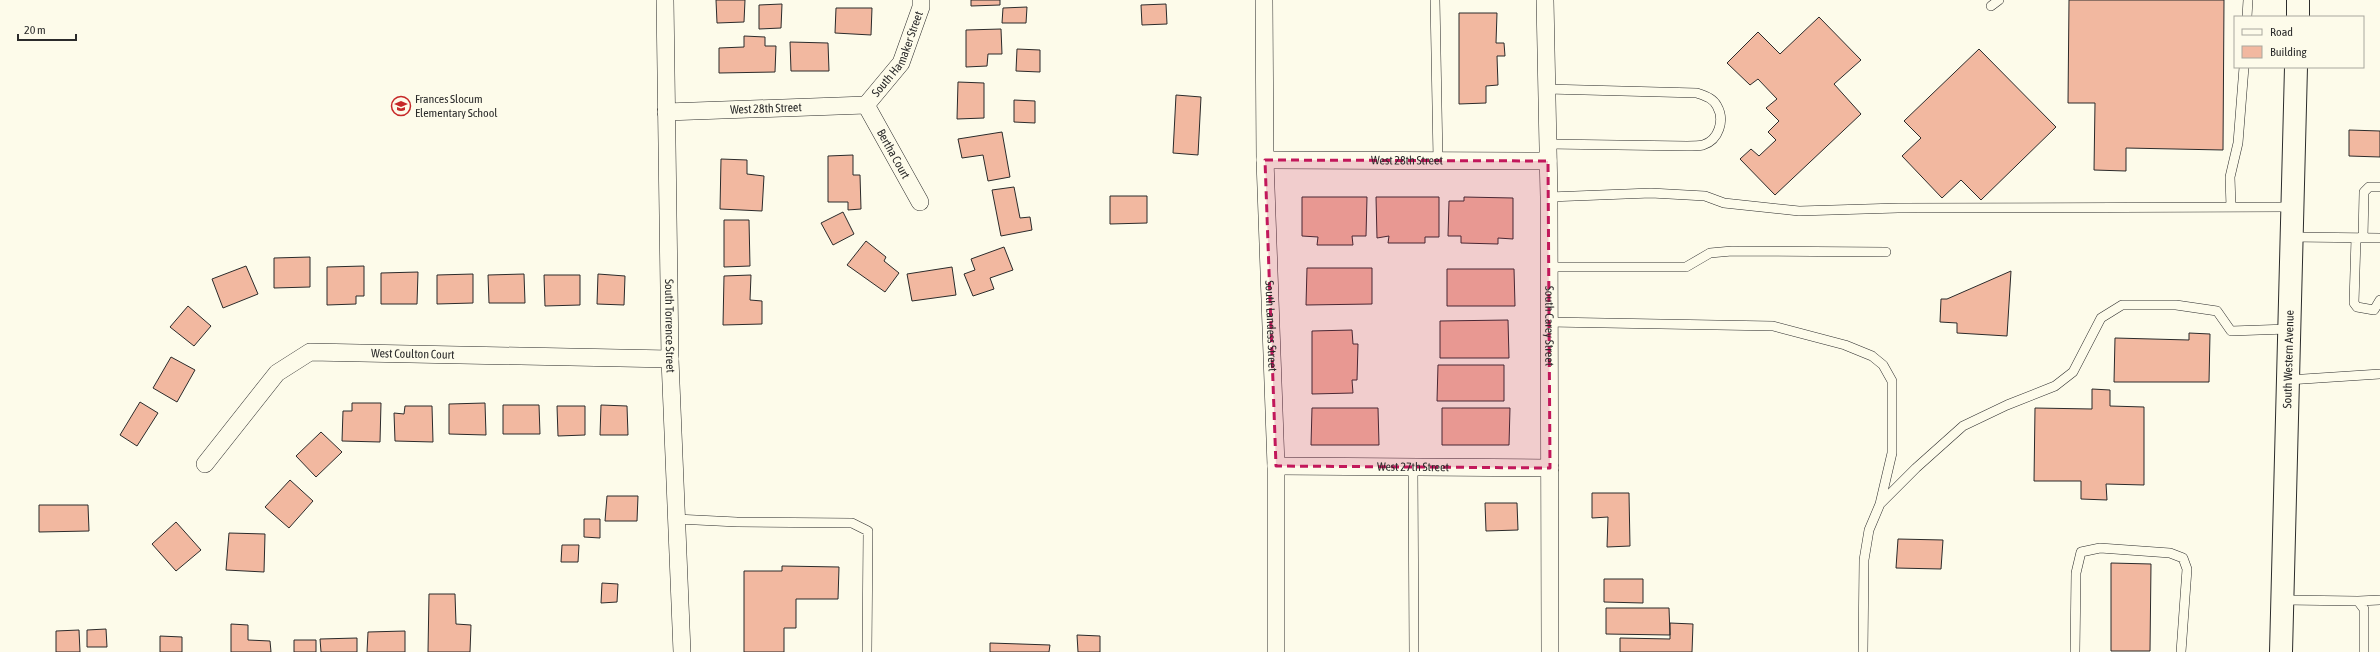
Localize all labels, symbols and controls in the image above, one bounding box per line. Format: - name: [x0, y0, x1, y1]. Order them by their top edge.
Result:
- street label: South Hamaker Street: [869, 9, 926, 100]
- scale bar: [18, 16, 76, 42]
- legend: [2234, 16, 2364, 68]
- text: 20 m: [24, 23, 46, 37]
- text: Road: [2270, 25, 2293, 39]
- text: Building: [2270, 45, 2308, 59]
- place label: Frances Slocum Elementary School: [415, 92, 498, 120]
- school or university icon: Frances Slocum Elementary School: [390, 95, 412, 117]
- street label: West 28th Street: [730, 100, 803, 117]
- street label: Bertha Court: [874, 127, 913, 182]
- street label: West 28th Street: [1371, 153, 1443, 168]
- street label: South Torrence Street: [662, 279, 678, 374]
- street label: South Landess Street: [1262, 280, 1280, 372]
- street label: South Carey Street: [1542, 286, 1556, 367]
- street label: South Western Avenue: [2280, 310, 2297, 409]
- street label: West Coulton Court: [371, 346, 455, 362]
- street label: West 27th Street: [1377, 460, 1449, 474]

